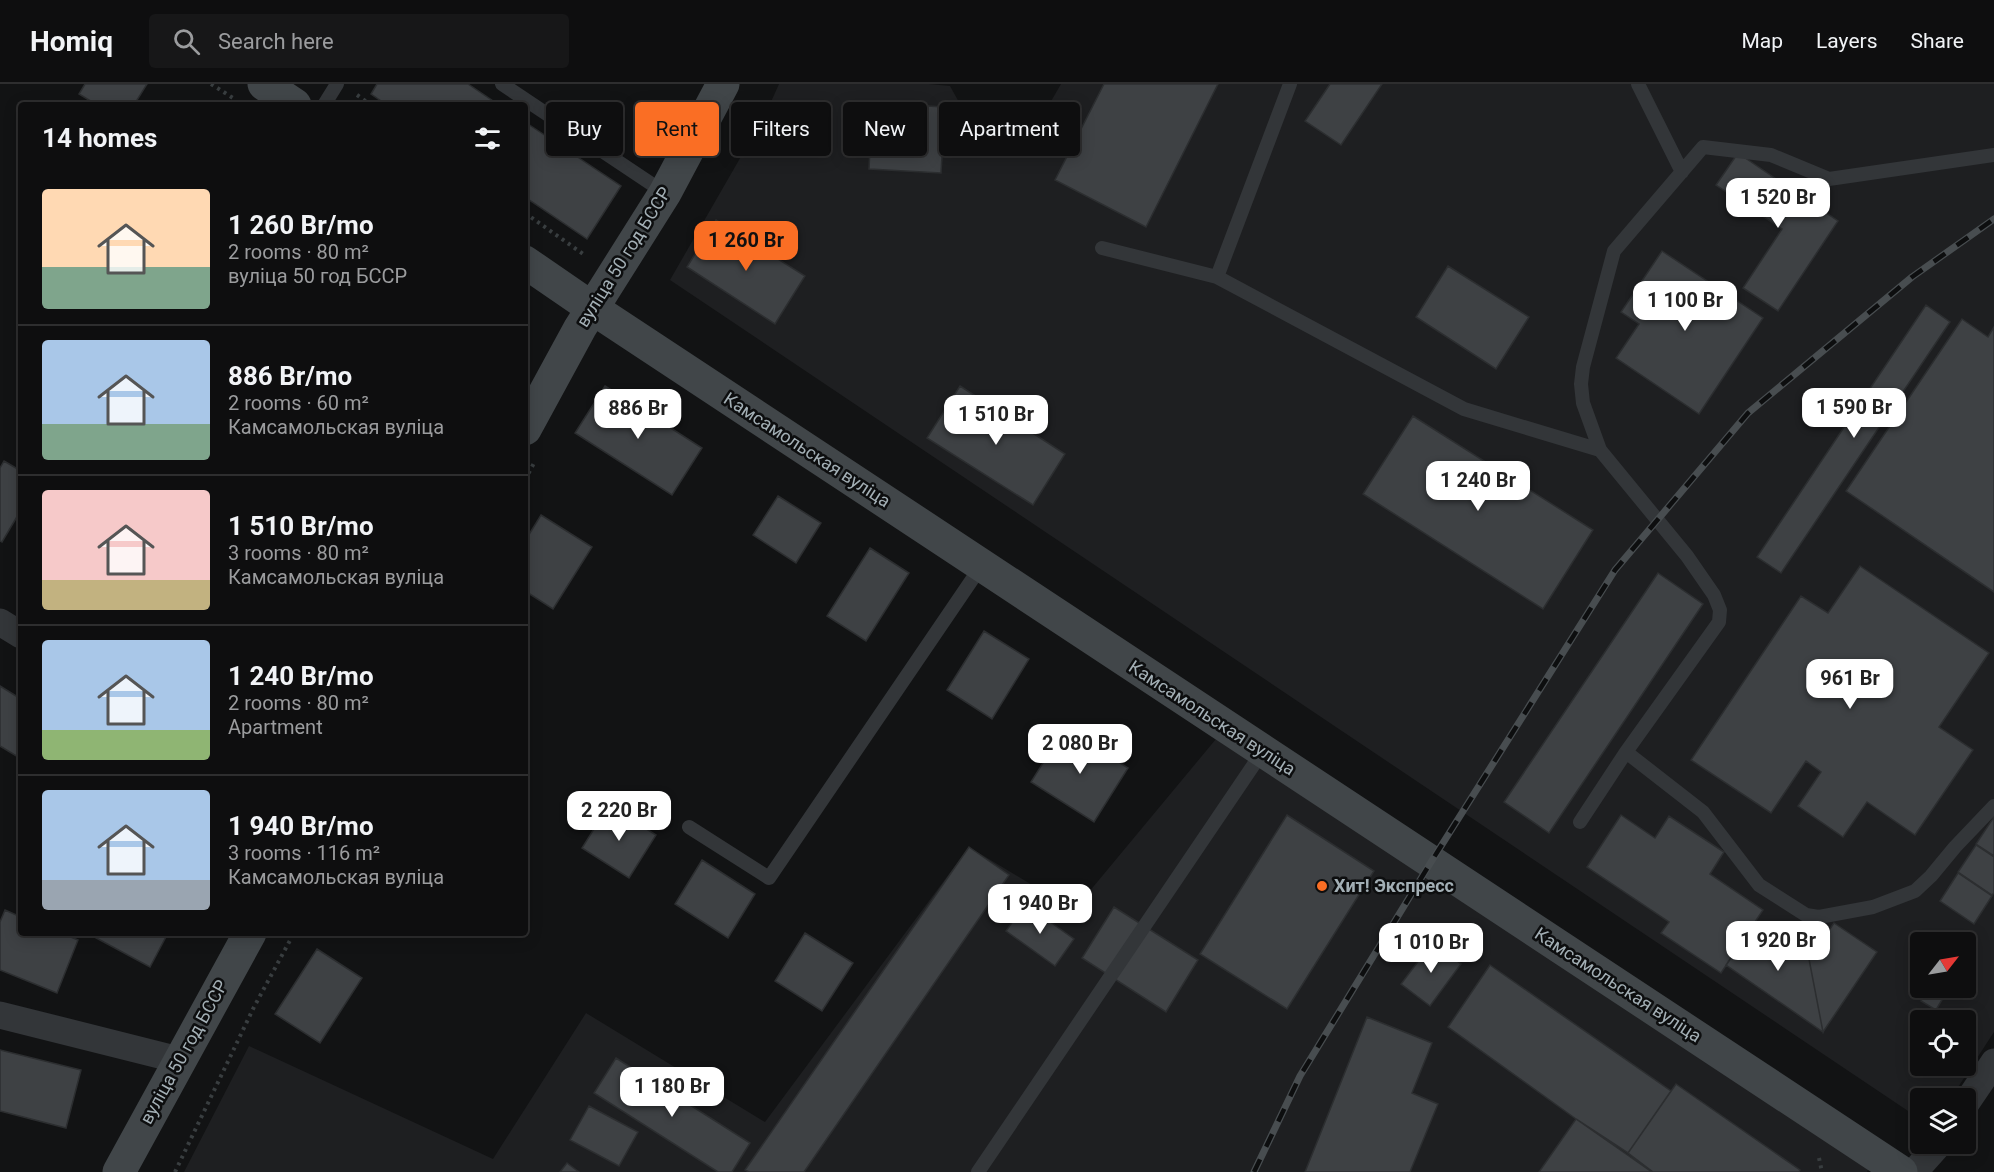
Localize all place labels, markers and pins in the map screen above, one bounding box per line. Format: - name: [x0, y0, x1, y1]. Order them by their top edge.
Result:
- pin: 1 520 Br: [1716, 178, 1840, 229]
- pin: 1 260 Br: [684, 221, 808, 272]
- pin: 1 100 Br: [1623, 281, 1747, 332]
- pin: 1 590 Br: [1792, 388, 1916, 439]
- pin: 886 Br: [589, 389, 687, 440]
- pin: 1 510 Br: [934, 395, 1058, 446]
- pin: 1 240 Br: [1416, 461, 1540, 512]
- pin: 961 Br: [1801, 659, 1899, 710]
- pin: 2 080 Br: [1018, 724, 1142, 775]
- pin: 2 220 Br: [557, 791, 681, 842]
- place label: Хит! Экспресс: [1334, 875, 1454, 896]
- marker: Хит! Экспресс: [1315, 879, 1329, 893]
- pin: 1 940 Br: [978, 884, 1102, 935]
- pin: 1 920 Br: [1716, 921, 1840, 972]
- pin: 1 010 Br: [1369, 923, 1493, 974]
- pin: 1 180 Br: [610, 1067, 734, 1118]

